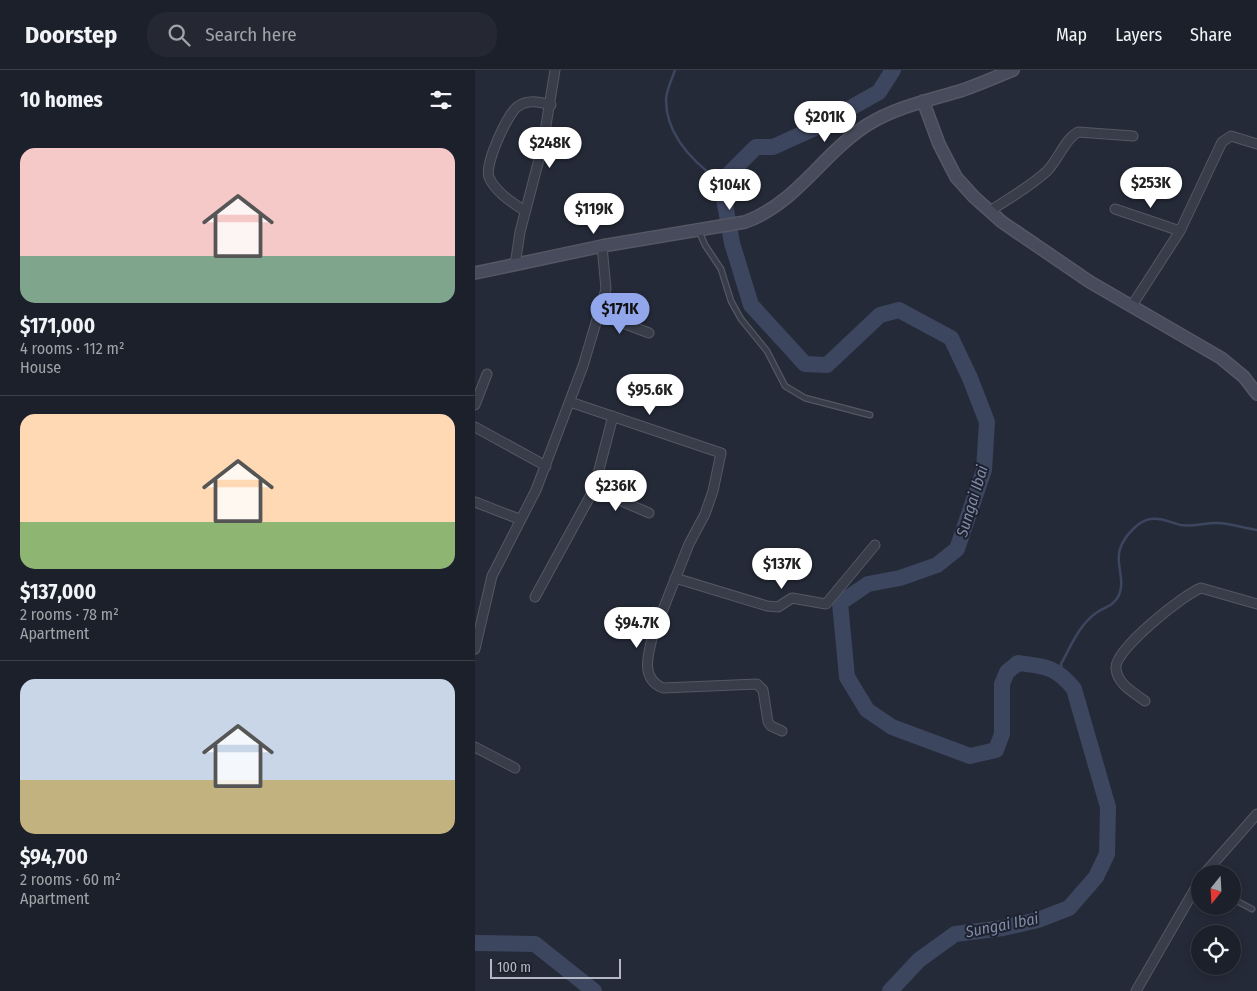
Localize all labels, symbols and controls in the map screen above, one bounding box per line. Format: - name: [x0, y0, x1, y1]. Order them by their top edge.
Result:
- search box: [147, 12, 497, 57]
- text: Doorstep: [25, 21, 117, 49]
- icon: search: [165, 21, 193, 49]
- text: Search here: [205, 23, 297, 46]
- text: Map: [1056, 24, 1087, 46]
- text: Layers: [1115, 24, 1162, 46]
- text: Share: [1190, 24, 1232, 46]
- icon: filters: [427, 86, 455, 114]
- text: 10 homes: [20, 87, 103, 113]
- pin: $201K: [790, 100, 860, 143]
- text: $201K: [805, 107, 845, 126]
- pin: $248K: [515, 126, 585, 169]
- text: $248K: [530, 133, 570, 152]
- pin: $253K: [1116, 166, 1186, 209]
- pin: $104K: [695, 168, 765, 211]
- text: $253K: [1131, 173, 1171, 192]
- text: $104K: [710, 175, 750, 194]
- icon: home: [193, 181, 283, 271]
- pin: $119K: [559, 192, 629, 235]
- text: $119K: [575, 199, 613, 218]
- pin: $171K: [585, 292, 655, 335]
- text: $171K: [602, 299, 638, 318]
- text: $171,000: [20, 313, 95, 339]
- text: 4 rooms · 112 m²: [20, 339, 125, 358]
- text: House: [20, 358, 61, 377]
- pin: $95.6K: [609, 374, 691, 416]
- text: $95.6K: [627, 380, 673, 399]
- icon: home: [193, 446, 283, 536]
- water label: Sungai Ibai: [952, 463, 992, 540]
- pin: $236K: [581, 470, 651, 512]
- text: $236K: [596, 476, 636, 495]
- pin: $137K: [747, 548, 817, 590]
- text: $137K: [763, 554, 801, 573]
- text: $137,000: [20, 579, 96, 605]
- text: 2 rooms · 78 m²: [20, 605, 119, 624]
- pin: $94.7K: [596, 606, 678, 649]
- text: $94.7K: [615, 613, 659, 632]
- text: Apartment: [20, 624, 89, 643]
- icon: home: [193, 711, 283, 801]
- text: $94,700: [20, 844, 88, 870]
- north arrow: [1191, 865, 1241, 915]
- map controls: [1191, 865, 1241, 975]
- text: 2 rooms · 60 m²: [20, 870, 121, 889]
- text: Apartment: [20, 889, 89, 908]
- water label: Sungai Ibai: [963, 909, 1040, 942]
- button: locate: [1191, 925, 1241, 975]
- scale bar: [490, 956, 621, 979]
- text: 100 m: [497, 959, 531, 976]

